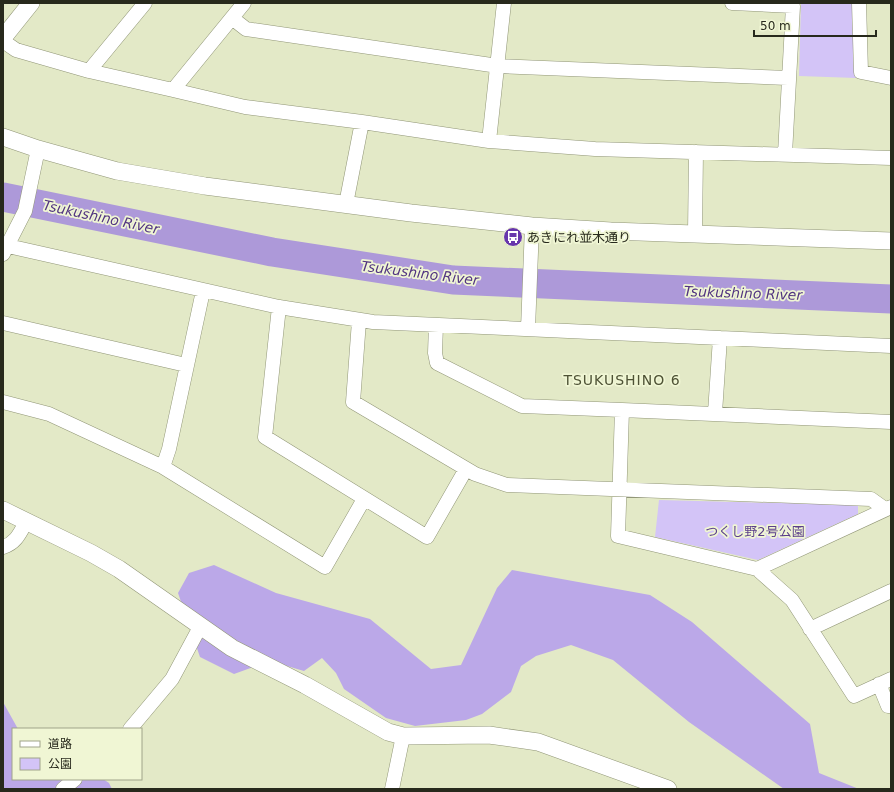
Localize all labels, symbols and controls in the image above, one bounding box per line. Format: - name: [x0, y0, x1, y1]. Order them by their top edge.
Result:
- scale bar: [754, 12, 876, 38]
- text: 50 m: [760, 19, 791, 33]
- water label: Tsukushino River: [41, 197, 162, 237]
- bus stop icon: あきにれ並木通り: [502, 226, 524, 248]
- place label: あきにれ並木通り: [527, 230, 631, 245]
- water label: Tsukushino River: [360, 258, 481, 288]
- water label: Tsukushino River: [684, 283, 804, 303]
- district label: TSUKUSHINO 6: [562, 372, 681, 388]
- park label: つくし野2号公園: [705, 524, 805, 539]
- legend: [12, 728, 142, 780]
- text: 道路: [48, 737, 72, 751]
- text: 公園: [48, 757, 72, 771]

